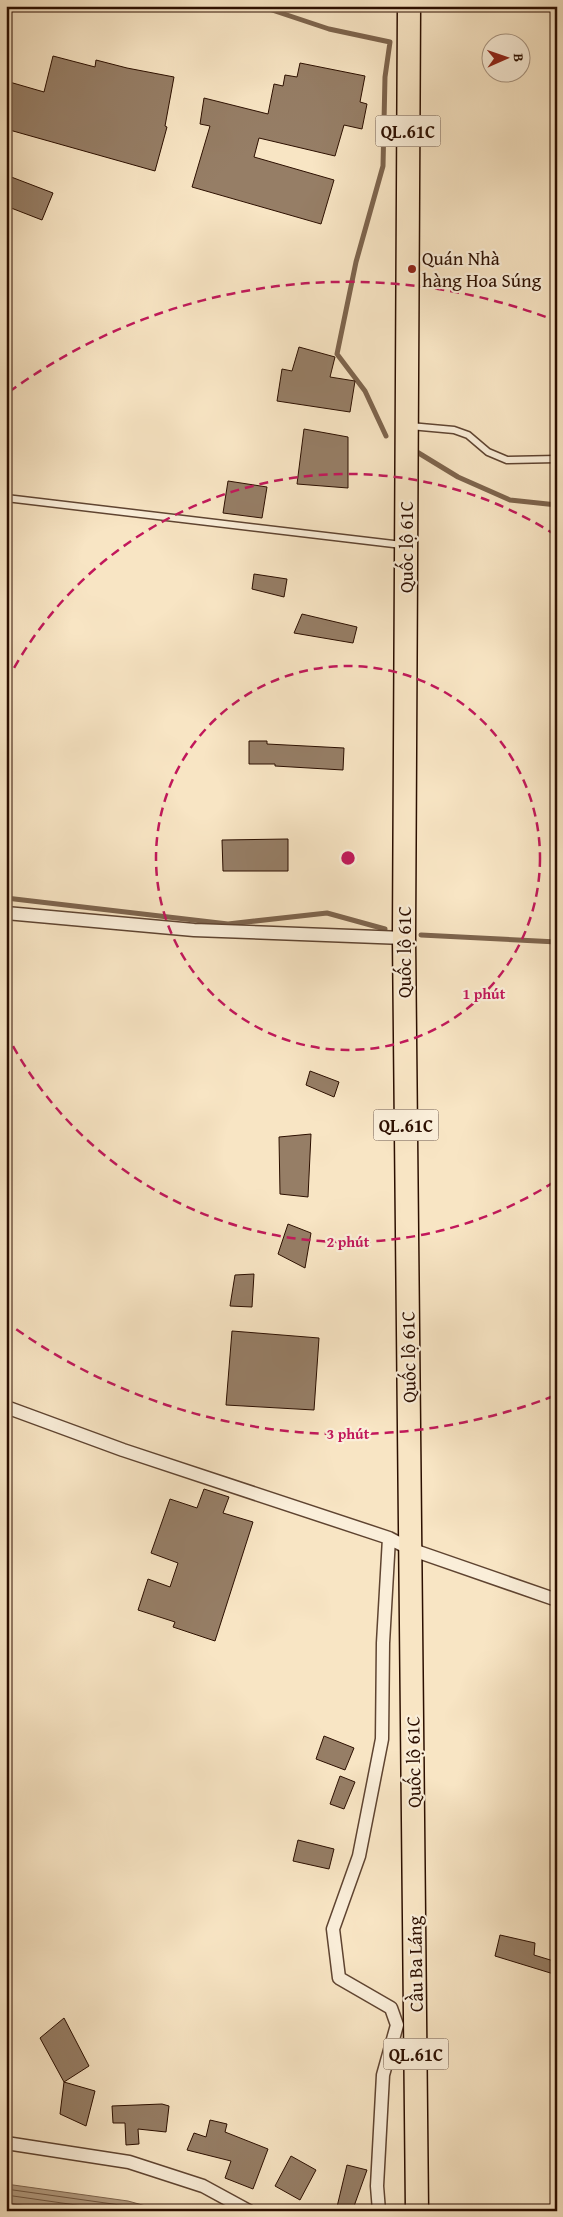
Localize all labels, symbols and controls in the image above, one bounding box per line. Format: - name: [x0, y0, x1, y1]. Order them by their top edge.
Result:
- north arrow: [480, 32, 530, 82]
- text: B: [509, 53, 529, 62]
- road number: QL.61C: [376, 115, 440, 146]
- place label: Quán Nhà hàng Hoa Súng: [422, 244, 542, 294]
- marker: Quán Nhà hàng Hoa Súng: [406, 263, 418, 275]
- street label: Quốc lộ 61C: [392, 501, 420, 593]
- centre of rings: [339, 849, 357, 867]
- street label: Quốc lộ 61C: [390, 906, 418, 998]
- text: 1 phút: [463, 983, 506, 1004]
- road number: QL.61C: [374, 1110, 438, 1140]
- text: 2 phút: [327, 1231, 370, 1252]
- street label: Quốc lộ 61C: [393, 1311, 423, 1403]
- text: 3 phút: [327, 1423, 370, 1444]
- street label: Quốc lộ 61C: [398, 1716, 428, 1808]
- street label: Cầu Ba Láng: [400, 1915, 430, 2012]
- road number: QL.61C: [384, 2038, 448, 2070]

